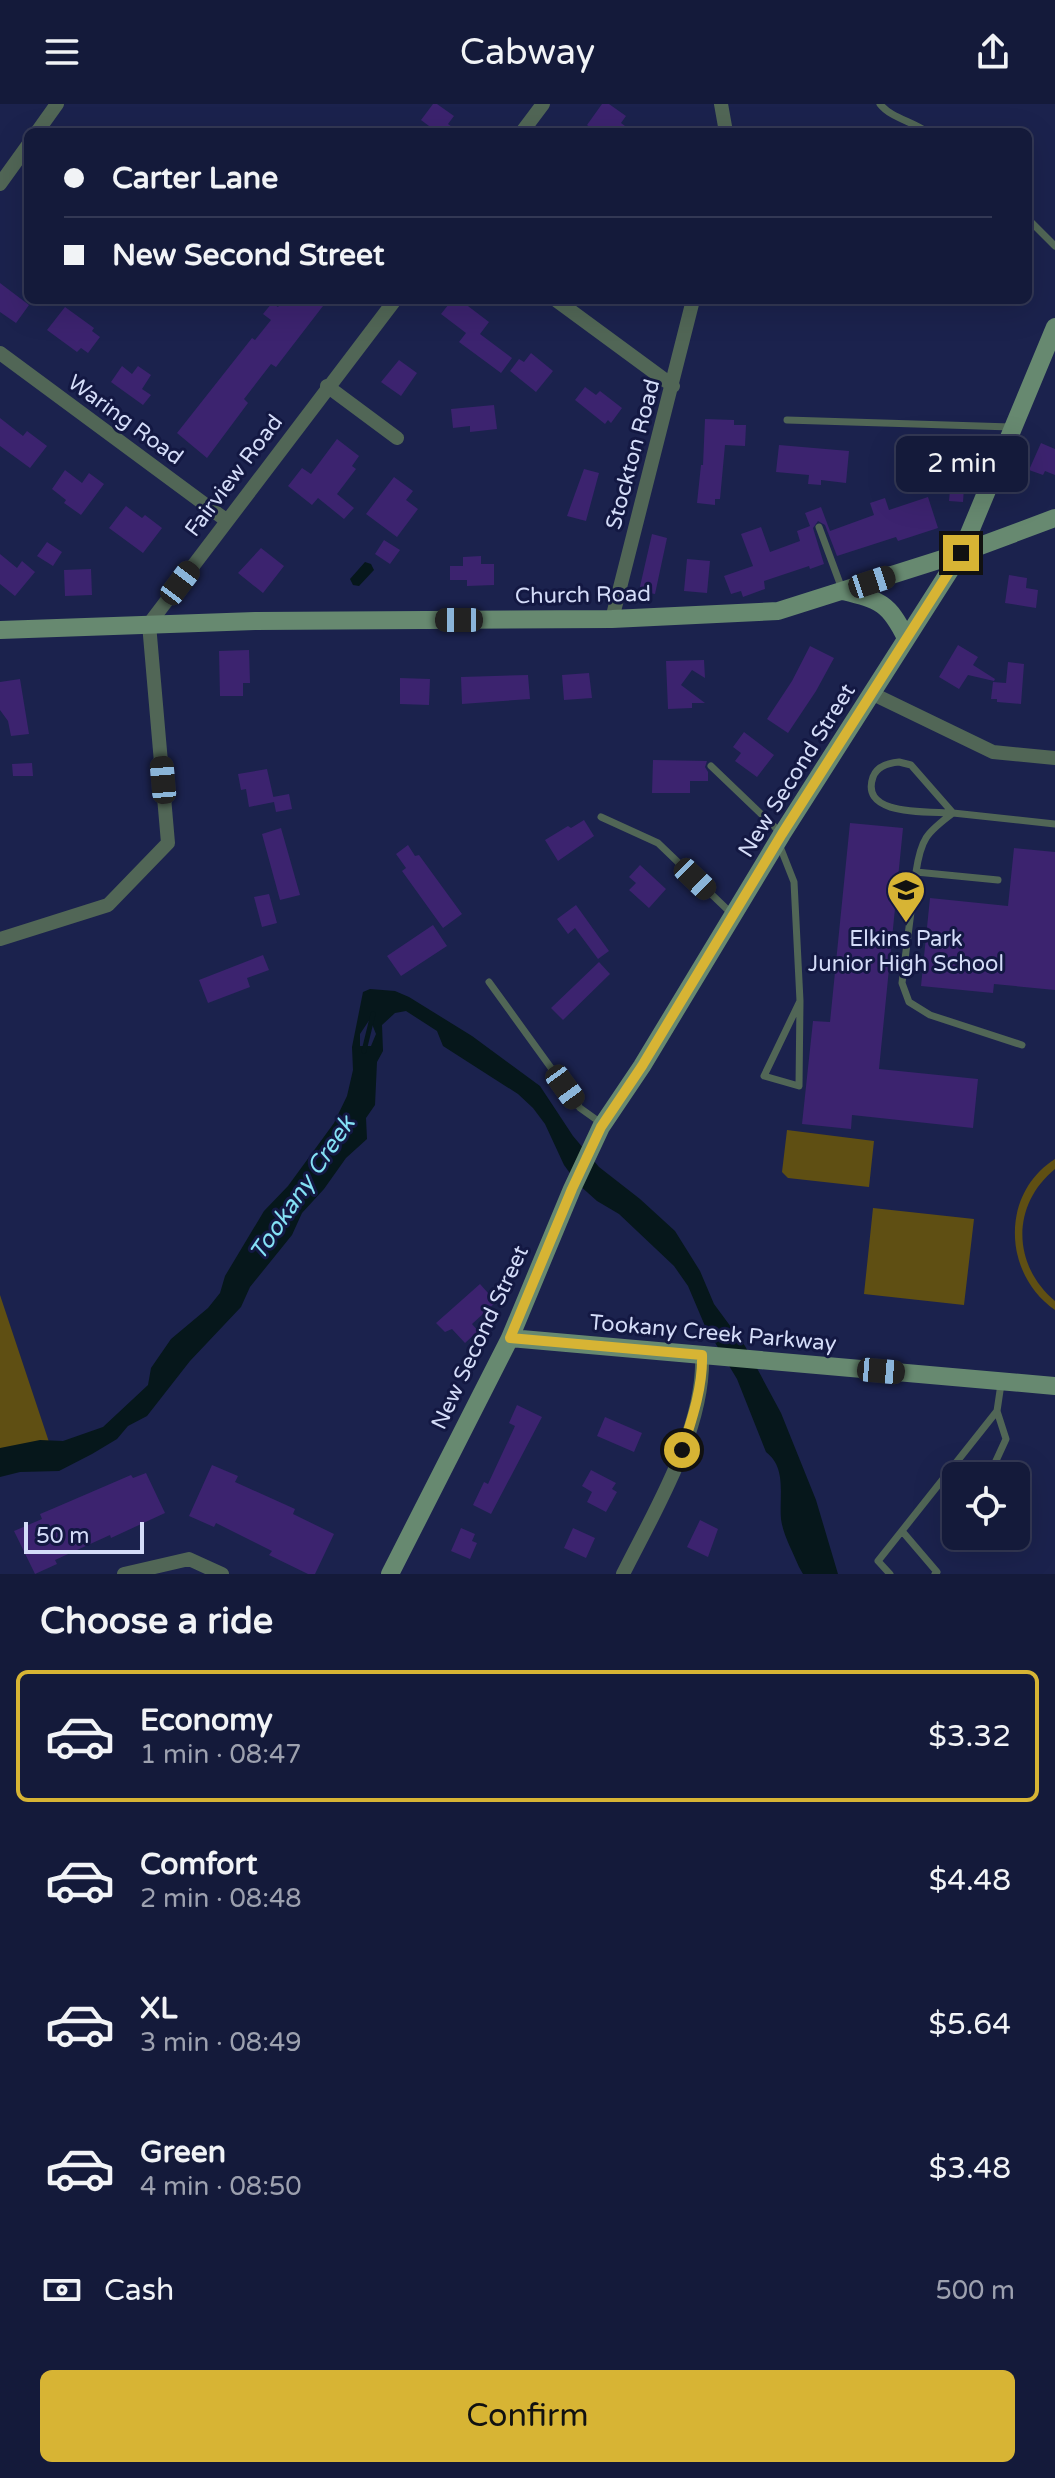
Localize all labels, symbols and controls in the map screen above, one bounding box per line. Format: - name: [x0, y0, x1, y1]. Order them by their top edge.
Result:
- icon: menu: [40, 30, 84, 74]
- icon: share: [971, 30, 1015, 74]
- text: Cabway: [460, 31, 595, 74]
- text: Carter Lane: [112, 160, 278, 197]
- text: New Second Street: [112, 237, 384, 274]
- street label: Waring Road: [63, 369, 188, 470]
- street label: Stockton Road: [600, 376, 666, 532]
- street label: Fairview Road: [180, 410, 288, 542]
- callout: 2 min: [895, 437, 1027, 493]
- text: 2 min: [927, 448, 997, 479]
- route end: [943, 535, 979, 571]
- car: [156, 557, 204, 609]
- car: [845, 563, 899, 601]
- street label: Church Road: [515, 581, 651, 609]
- car: [435, 608, 483, 632]
- street label: New Second Street: [733, 679, 861, 862]
- car: [149, 755, 177, 805]
- car: [669, 854, 721, 904]
- school or university icon: Elkins Park Junior High School: [885, 869, 927, 924]
- place label: Elkins Park Junior High School: [808, 926, 1004, 977]
- car: [541, 1061, 589, 1113]
- water label: Tookany Creek: [243, 1109, 362, 1266]
- street label: New Second Street: [426, 1241, 534, 1433]
- street label: Tookany Creek Parkway: [588, 1309, 838, 1357]
- car: [856, 1357, 906, 1385]
- route start: [664, 1432, 700, 1468]
- map controls: [942, 1462, 1030, 1550]
- button: locate: [942, 1462, 1030, 1550]
- scale bar: [24, 1518, 144, 1554]
- text: 50 m: [36, 1523, 90, 1549]
- text: Choose a ride: [40, 1600, 273, 1643]
- icon: car: [44, 1700, 116, 1772]
- text: Economy: [140, 1702, 273, 1739]
- text: $3.32: [928, 1718, 1011, 1755]
- text: 1 min · 08:47: [140, 1739, 302, 1770]
- icon: car: [44, 1844, 116, 1916]
- text: Comfort: [140, 1846, 258, 1883]
- text: $4.48: [929, 1862, 1011, 1899]
- text: 2 min · 08:48: [140, 1883, 302, 1914]
- icon: car: [44, 1988, 116, 2060]
- text: XL: [140, 1990, 177, 2027]
- text: $5.64: [929, 2006, 1011, 2043]
- text: 3 min · 08:49: [140, 2027, 302, 2058]
- icon: car: [44, 2132, 116, 2204]
- text: Green: [140, 2134, 226, 2171]
- text: $3.48: [929, 2150, 1011, 2187]
- text: 4 min · 08:50: [140, 2171, 302, 2202]
- icon: cash: [40, 2268, 84, 2312]
- text: Cash: [104, 2272, 174, 2309]
- text: 500 m: [935, 2275, 1015, 2306]
- button: Confirm: [40, 2370, 1015, 2462]

